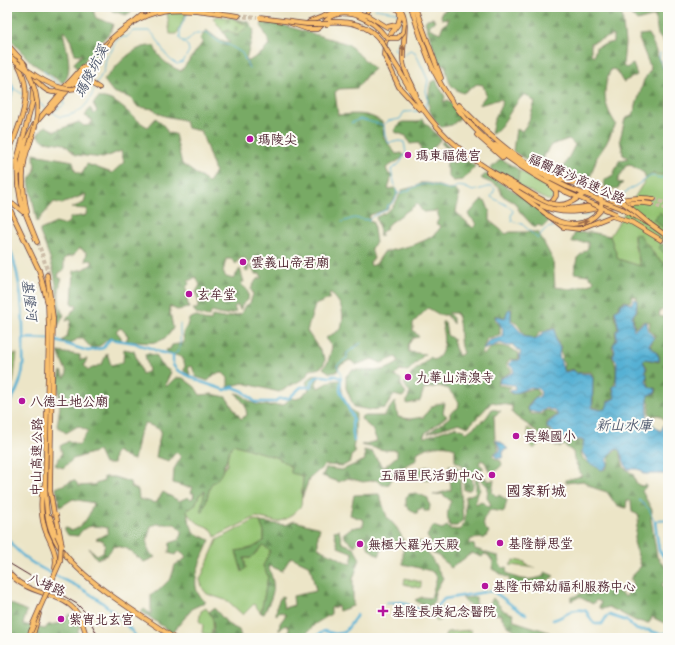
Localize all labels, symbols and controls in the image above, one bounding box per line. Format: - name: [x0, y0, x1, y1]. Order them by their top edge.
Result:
- water label: 瑪陵坑溪: [69, 41, 112, 100]
- one-way arrow: [400, 44, 406, 57]
- place label: 瑪陵尖: [258, 130, 297, 148]
- marker: 瑪陵尖: [245, 134, 255, 144]
- place label: 瑪東福德宮: [416, 146, 481, 164]
- street label: 福爾摩沙高速公路: [526, 149, 628, 207]
- marker: 瑪東福德宮: [403, 150, 413, 160]
- one-way arrow: [577, 219, 589, 225]
- place label: 雲義山帝君廟: [251, 253, 329, 271]
- marker: 雲義山帝君廟: [238, 257, 248, 267]
- water label: 基隆河: [19, 278, 43, 324]
- place label: 玄牟堂: [197, 285, 236, 303]
- marker: 玄牟堂: [184, 289, 194, 299]
- place label: 九華山清湶寺: [416, 368, 494, 386]
- marker: 九華山清湶寺: [403, 372, 413, 382]
- place label: 八德土地公廟: [30, 392, 108, 410]
- marker: 八德土地公廟: [17, 396, 27, 406]
- water label: 新山水庫: [596, 415, 654, 434]
- street label: 中山高速公路: [26, 418, 46, 496]
- place label: 長樂國小: [524, 427, 576, 445]
- marker: 長樂國小: [511, 431, 521, 441]
- place label: 五福里民活動中心: [380, 466, 484, 484]
- marker: 五福里民活動中心: [487, 470, 497, 480]
- district label: 國家新城: [506, 480, 566, 501]
- place label: 基隆靜思堂: [508, 534, 573, 552]
- place label: 無極大羅光天殿: [368, 535, 459, 553]
- marker: 基隆靜思堂: [495, 538, 505, 548]
- marker: 無極大羅光天殿: [355, 539, 365, 549]
- street label: 八堵路: [26, 568, 68, 600]
- place label: 基隆市婦幼福利服務中心: [493, 577, 636, 595]
- marker: 基隆市婦幼福利服務中心: [480, 581, 490, 591]
- place label: 基隆長庚紀念醫院: [392, 602, 496, 620]
- marker: 基隆長庚紀念醫院: [377, 605, 389, 617]
- place label: 紫宵北玄宮: [69, 610, 134, 628]
- marker: 紫宵北玄宮: [56, 614, 66, 624]

